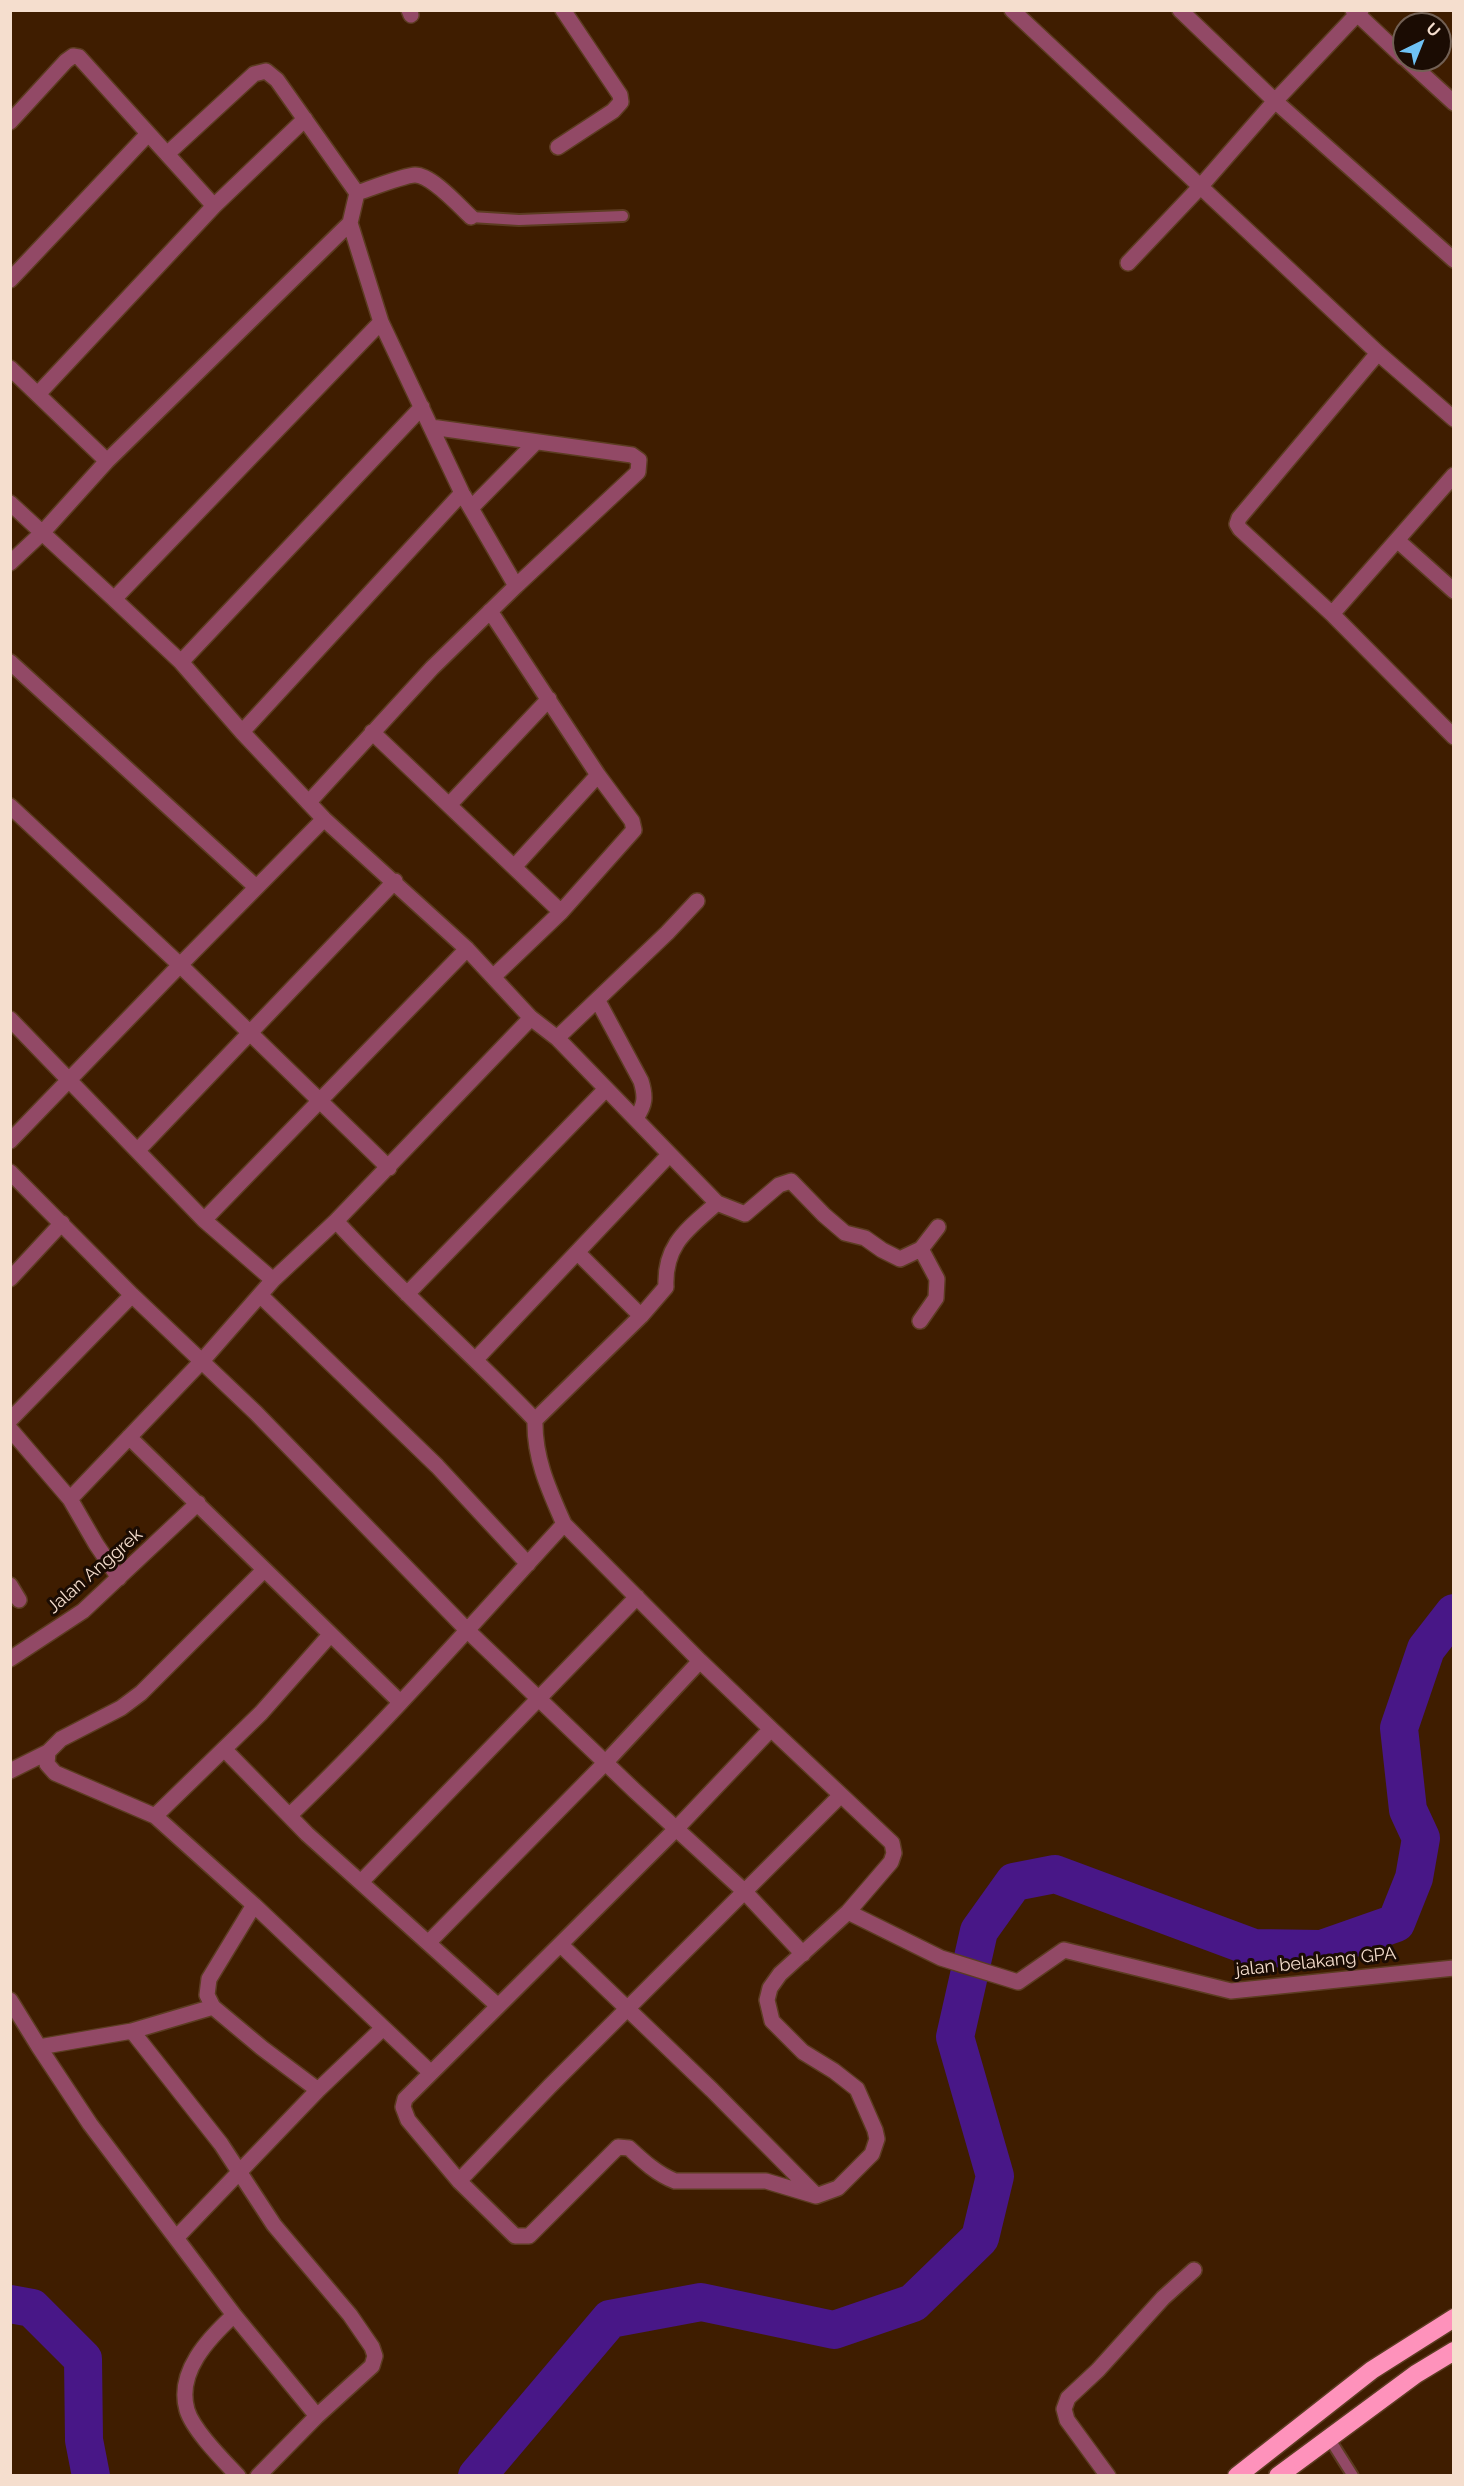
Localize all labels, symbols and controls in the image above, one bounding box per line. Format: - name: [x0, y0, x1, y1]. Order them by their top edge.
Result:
- north arrow: [1392, 12, 1452, 72]
- text: U: [1422, 19, 1444, 41]
- street label: Jalan Anggrek: [43, 1524, 147, 1618]
- street label: jalan belakang GPA: [1235, 1943, 1397, 1981]

